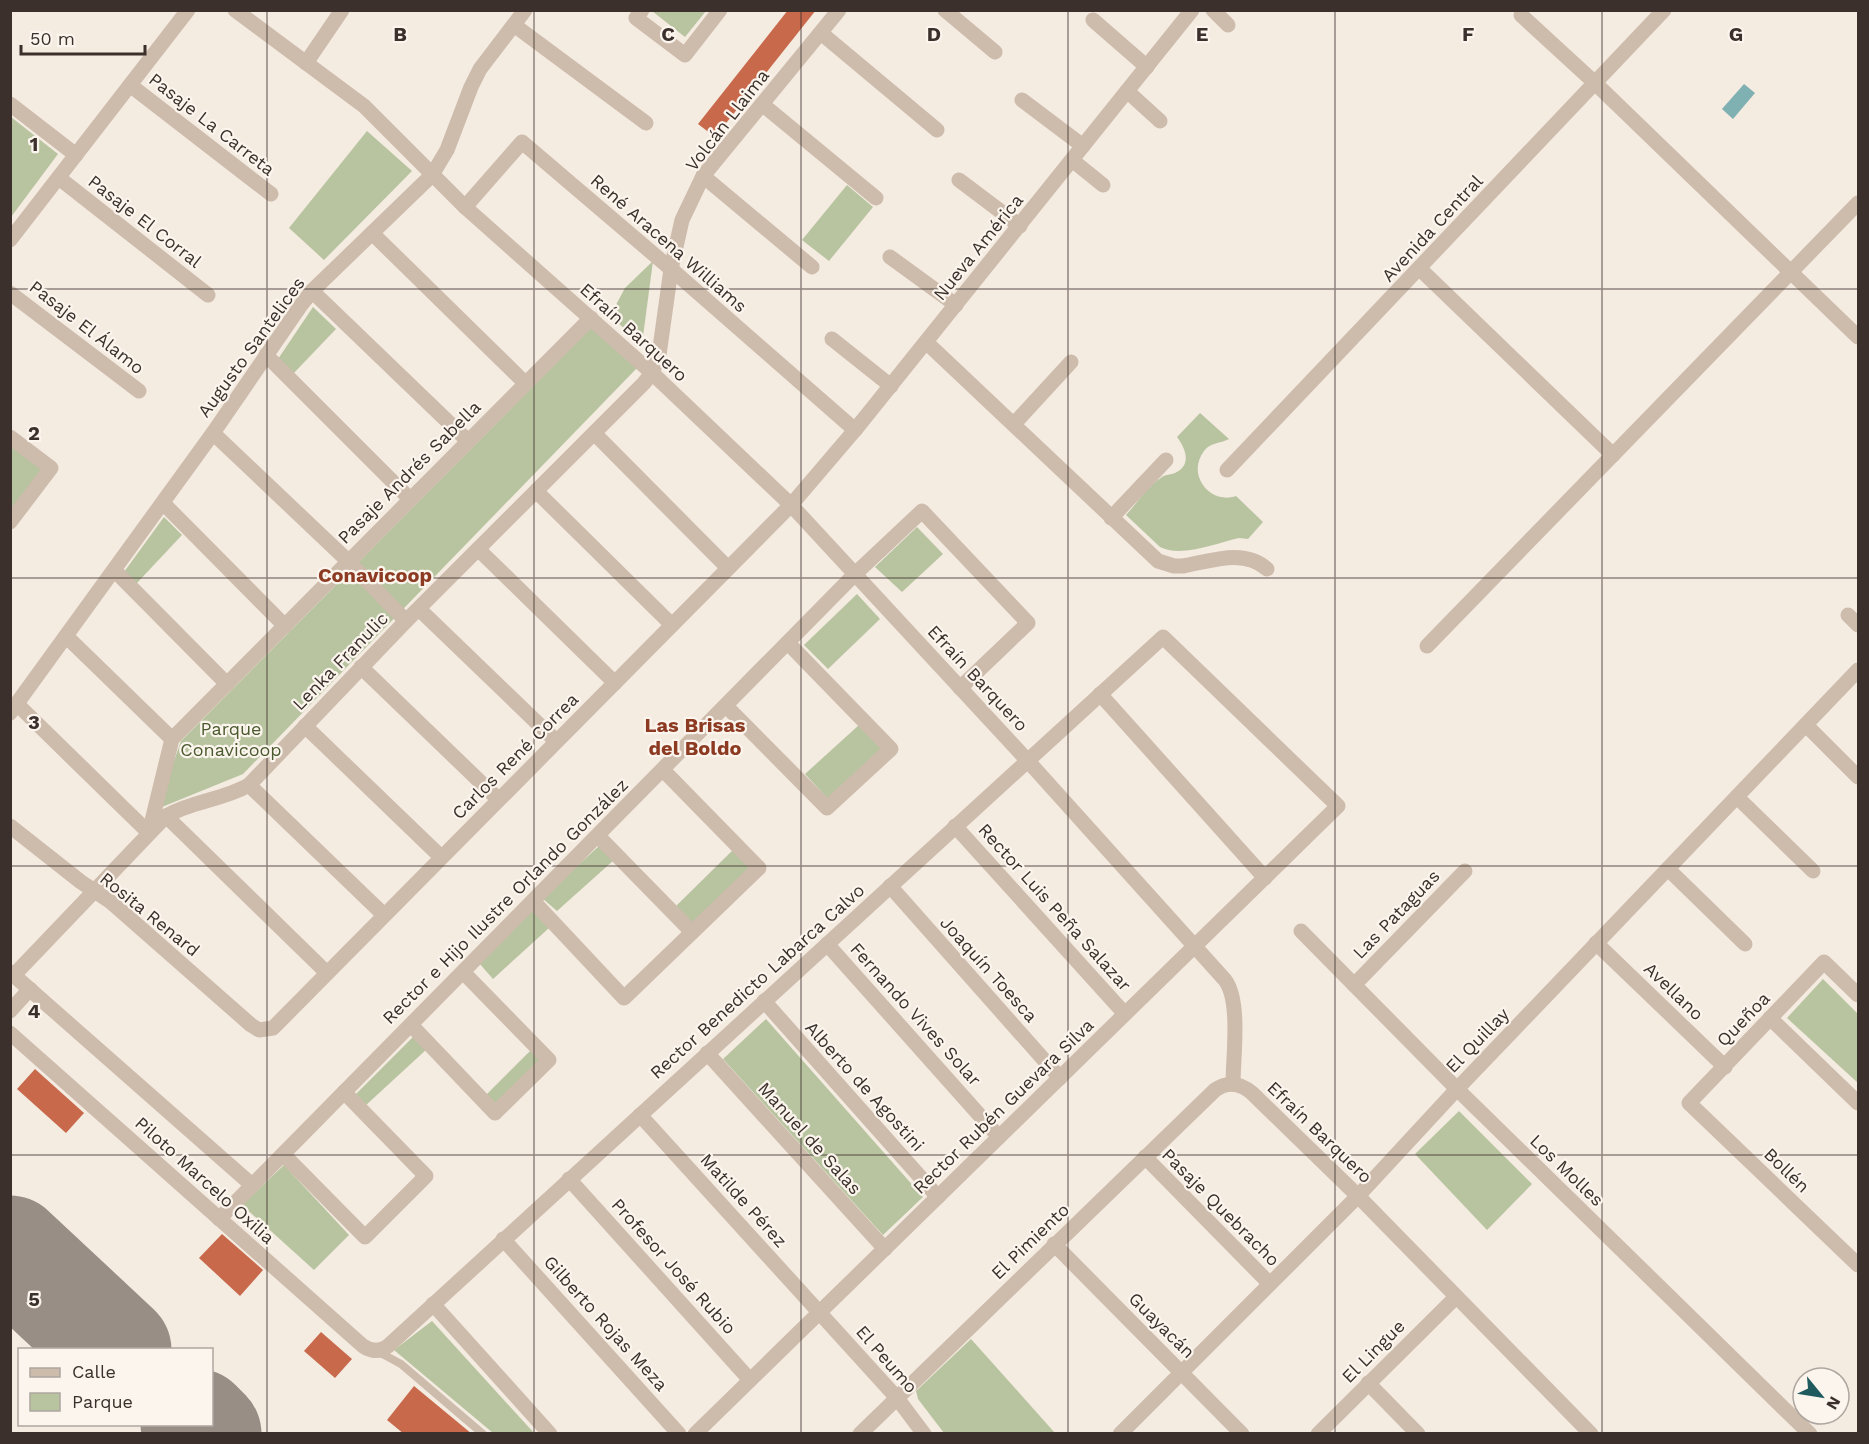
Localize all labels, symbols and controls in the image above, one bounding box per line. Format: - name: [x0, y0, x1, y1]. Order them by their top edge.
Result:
- scale bar: [21, 18, 146, 56]
- text: B: [393, 22, 407, 46]
- text: C: [661, 22, 675, 46]
- text: D: [927, 22, 941, 46]
- text: E: [1196, 22, 1208, 46]
- text: F: [1462, 22, 1474, 46]
- text: G: [1729, 22, 1743, 46]
- text: 50 m: [30, 28, 75, 49]
- street label: Volcán Llaima: [681, 65, 773, 175]
- street label: Pasaje La Carreta: [145, 68, 279, 180]
- text: 1: [30, 132, 38, 156]
- street label: René Aracena Williams: [587, 169, 751, 317]
- street label: Pasaje El Corral: [84, 170, 206, 272]
- street label: Avenida Central: [1377, 170, 1487, 286]
- street label: Nueva América: [929, 190, 1027, 304]
- street label: Augusto Santelices: [193, 273, 309, 421]
- street label: Pasaje El Álamo: [26, 276, 148, 378]
- street label: Efraín Barquero: [576, 278, 692, 386]
- street label: Pasaje Andrés Sabella: [333, 396, 485, 548]
- text: 2: [28, 421, 40, 445]
- district label: Conavicoop: [318, 563, 432, 587]
- street label: Lenka Franulic: [288, 608, 392, 714]
- street label: Efraín Barquero: [924, 621, 1032, 735]
- street label: Carlos René Correa: [448, 689, 582, 823]
- text: 3: [28, 710, 40, 734]
- district label: Las Brisas del Boldo: [645, 713, 746, 760]
- park label: Parque Conavicoop: [180, 718, 282, 760]
- street label: Rector e Hijo Ilustre Orlando González: [378, 774, 632, 1028]
- street label: Rector Luis Peña Salazar: [974, 819, 1136, 995]
- street label: Las Pataguas: [1348, 865, 1444, 963]
- street label: Rosita Renard: [96, 867, 204, 961]
- street label: Rector Benedicto Labarca Calvo: [645, 879, 869, 1083]
- street label: Joaquín Toesca: [936, 912, 1042, 1026]
- street label: Fernando Vives Solar: [846, 938, 986, 1090]
- street label: Avellano: [1640, 958, 1708, 1024]
- street label: Queñoa: [1712, 988, 1774, 1050]
- text: 4: [28, 999, 41, 1023]
- street label: El Quillay: [1441, 1003, 1513, 1077]
- street label: Rector Rubén Guevara Silva: [908, 1014, 1098, 1198]
- street label: Alberto de Agostini: [801, 1017, 929, 1155]
- street label: Efraín Barquero: [1263, 1077, 1377, 1187]
- street label: Manuel de Salas: [754, 1078, 866, 1198]
- street label: Piloto Marcelo Oxilia: [131, 1112, 279, 1248]
- street label: Los Molles: [1526, 1130, 1608, 1210]
- street label: Bollén: [1760, 1143, 1814, 1197]
- street label: Pasaje Quebracho: [1158, 1144, 1284, 1270]
- street label: Matilde Pérez: [696, 1149, 792, 1251]
- street label: Profesor José Rubio: [608, 1194, 740, 1338]
- street label: El Pimiento: [987, 1199, 1073, 1283]
- street label: Gilberto Rojas Meza: [540, 1251, 672, 1395]
- text: 5: [28, 1287, 40, 1311]
- street label: Guayacán: [1125, 1288, 1199, 1362]
- street label: El Lingue: [1337, 1315, 1409, 1387]
- street label: El Peumo: [852, 1321, 922, 1397]
- legend: [18, 1348, 213, 1426]
- text: Calle: [72, 1361, 116, 1382]
- north arrow: [1791, 1366, 1851, 1426]
- text: Parque: [72, 1391, 133, 1412]
- text: N: [1822, 1393, 1845, 1413]

